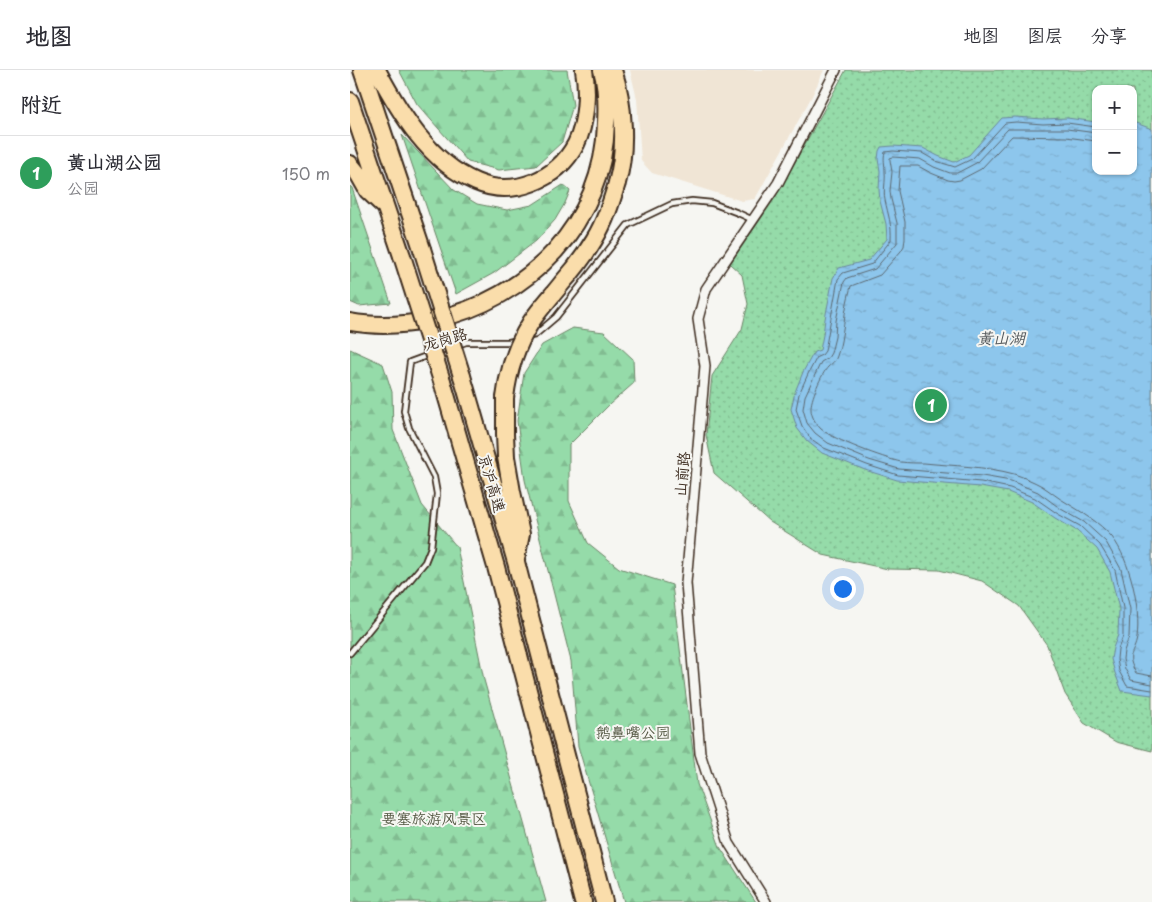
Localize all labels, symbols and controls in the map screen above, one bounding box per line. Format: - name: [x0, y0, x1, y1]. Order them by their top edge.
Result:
- text: 地图: [25, 17, 73, 53]
- text: 地图: [963, 21, 999, 48]
- text: 图层: [1027, 21, 1063, 48]
- text: 分享: [1091, 21, 1127, 48]
- map controls: [1092, 85, 1137, 175]
- button: +: [1092, 85, 1137, 130]
- text: 附近: [20, 87, 62, 119]
- button: −: [1092, 130, 1137, 175]
- text: 黄山湖公园: [67, 147, 162, 175]
- text: 1: [32, 161, 40, 185]
- text: 150 m: [282, 161, 330, 185]
- text: 公园: [67, 175, 99, 199]
- street label: 龙岗路: [420, 321, 470, 355]
- water label: 黄山湖: [977, 325, 1027, 349]
- pin: 1: [915, 386, 947, 424]
- street label: 京沪高速: [474, 451, 512, 515]
- street label: 山前路: [668, 451, 694, 497]
- your location: [830, 576, 856, 602]
- park label: 鹅鼻嘴公园: [595, 720, 671, 743]
- park label: 要塞旅游风景区: [381, 806, 487, 829]

